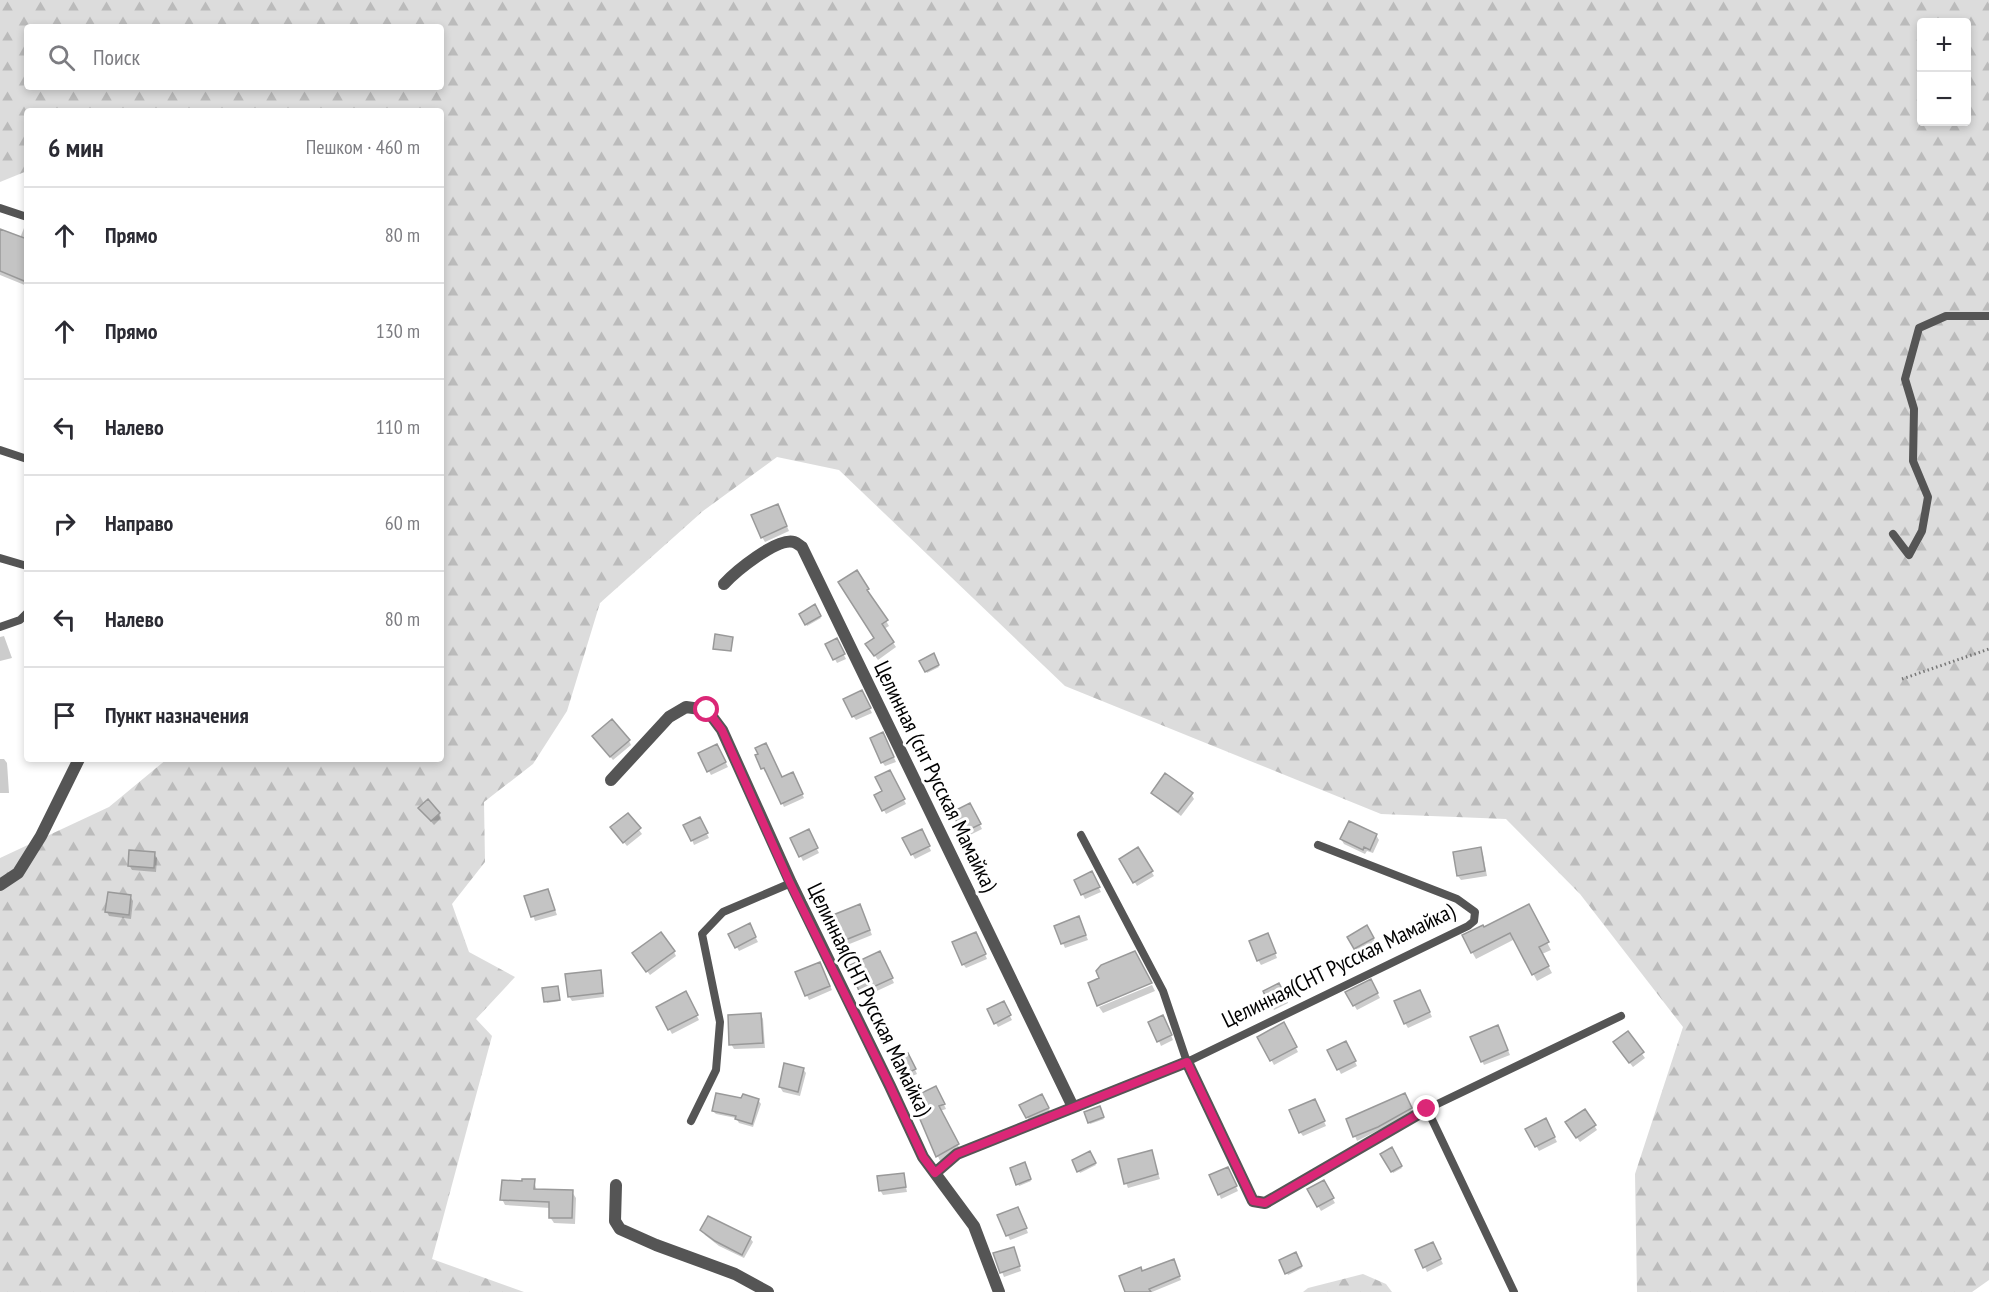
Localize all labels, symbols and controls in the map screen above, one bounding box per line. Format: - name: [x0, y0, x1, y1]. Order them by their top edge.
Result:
- map controls: [1917, 18, 1971, 126]
- button: +: [1917, 18, 1971, 72]
- search box: [24, 24, 444, 90]
- icon: search: [45, 41, 78, 74]
- text: Поиск: [93, 43, 140, 71]
- button: −: [1917, 72, 1971, 126]
- text: 6 мин: [48, 131, 103, 164]
- text: Пешком · 460 m: [306, 134, 420, 160]
- icon: ahead: [48, 219, 81, 252]
- text: Прямо: [105, 221, 158, 249]
- text: 80 m: [385, 222, 420, 248]
- icon: ahead: [48, 315, 81, 348]
- text: Прямо: [105, 317, 158, 345]
- text: 130 m: [376, 318, 420, 344]
- icon: left: [48, 411, 81, 444]
- text: Налево: [105, 413, 164, 441]
- text: 110 m: [376, 414, 420, 440]
- icon: right: [48, 507, 81, 540]
- text: Направо: [105, 509, 173, 537]
- text: 60 m: [385, 510, 420, 536]
- icon: left: [48, 603, 81, 636]
- text: Налево: [105, 605, 164, 633]
- text: 80 m: [385, 606, 420, 632]
- street label: Целинная (снт Русская Мамайка): [868, 656, 1004, 897]
- route start: [693, 696, 719, 722]
- icon: arrive: [48, 699, 81, 732]
- text: Пункт назначения: [105, 701, 249, 729]
- street label: Целинная(СНТ Русская Мамайка): [801, 878, 939, 1121]
- street label: Целинная(СНТ Русская Мамайка): [1217, 896, 1460, 1034]
- route end: [1413, 1095, 1439, 1121]

